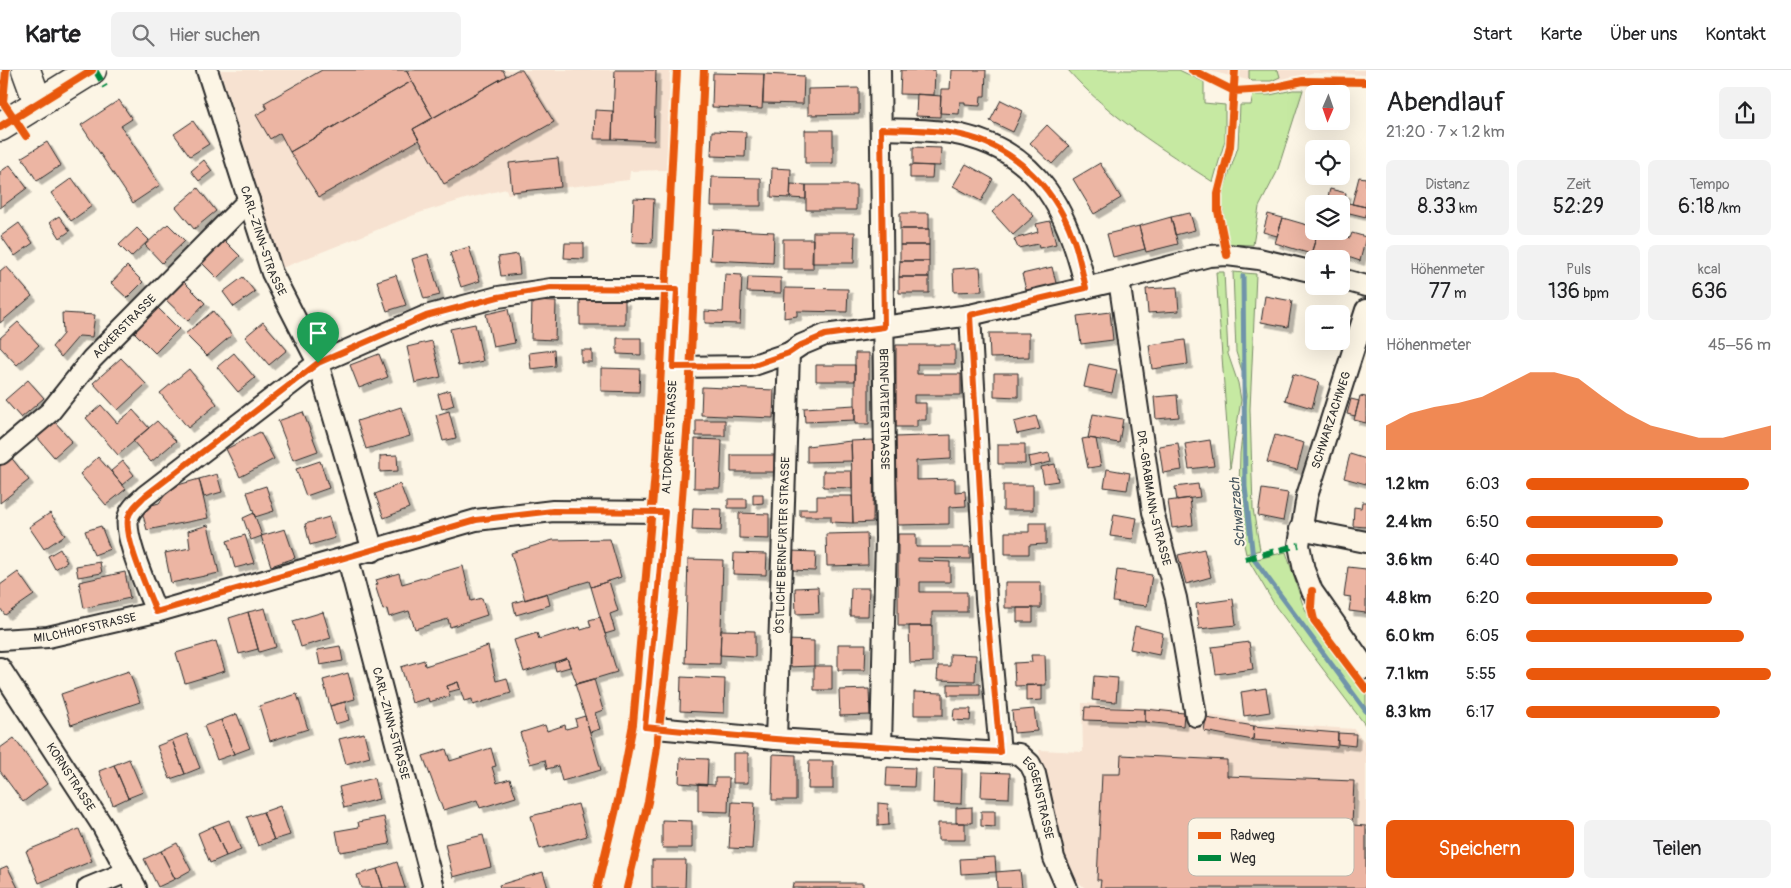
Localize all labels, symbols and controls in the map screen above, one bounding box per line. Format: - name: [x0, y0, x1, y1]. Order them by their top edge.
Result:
- search box: [111, 12, 461, 57]
- text: Karte: [25, 20, 81, 49]
- icon: search: [129, 21, 157, 49]
- text: Hier suchen: [169, 23, 260, 47]
- text: Start: [1472, 23, 1512, 46]
- text: Karte: [1540, 23, 1582, 46]
- text: Über uns: [1610, 23, 1677, 46]
- text: Kontakt: [1705, 23, 1766, 46]
- north arrow: [1305, 85, 1350, 130]
- map controls: [1305, 85, 1350, 350]
- text: Abendlauf: [1386, 85, 1505, 120]
- button: share: [1719, 87, 1771, 139]
- text: 21:20 · 7 × 1.2 km: [1386, 122, 1505, 142]
- button: locate: [1305, 140, 1350, 185]
- text: Distanz: [1425, 176, 1470, 193]
- text: Zeit: [1566, 176, 1591, 193]
- text: Tempo: [1689, 176, 1730, 193]
- street label: CARL-ZINN-STRASSE: [237, 184, 289, 299]
- text: 8.33: [1418, 193, 1456, 220]
- text: 52:29: [1553, 193, 1604, 220]
- text: 6:18: [1678, 193, 1715, 220]
- button: layers: [1305, 195, 1350, 240]
- text: km: [1456, 200, 1477, 217]
- text: /km: [1715, 200, 1741, 217]
- button: +: [1305, 250, 1350, 295]
- text: Höhenmeter: [1410, 261, 1485, 278]
- text: Puls: [1566, 261, 1591, 278]
- text: kcal: [1698, 261, 1721, 278]
- text: 77: [1429, 278, 1451, 305]
- text: 136: [1548, 278, 1580, 305]
- text: 636: [1691, 278, 1728, 305]
- text: m: [1451, 285, 1466, 302]
- text: bpm: [1580, 285, 1609, 302]
- street label: ACKERSTRASSE: [90, 291, 160, 362]
- button: −: [1305, 305, 1350, 350]
- pin: [297, 312, 339, 363]
- icon: arrive: [304, 319, 332, 347]
- text: Höhenmeter: [1386, 335, 1471, 355]
- text: 45–56 m: [1708, 335, 1771, 355]
- street label: BERNFURTER STRASSE: [876, 348, 892, 470]
- street label: SCHWARZACHWEG: [1309, 369, 1354, 471]
- street label: ALTDORFER STRASSE: [659, 380, 681, 495]
- street label: DR.-GRABMANN-STRASSE: [1133, 429, 1174, 568]
- street label: ÖSTLICHE BERNFURTER STRASSE: [772, 456, 794, 634]
- text: 1.2 km: [1386, 474, 1429, 494]
- text: 6:03: [1466, 474, 1499, 494]
- water label: Schwarzach: [1226, 476, 1249, 549]
- text: 2.4 km: [1386, 512, 1432, 532]
- text: 6:50: [1466, 512, 1499, 532]
- text: 3.6 km: [1386, 550, 1432, 570]
- text: 6:40: [1466, 550, 1500, 570]
- text: 4.8 km: [1386, 588, 1431, 608]
- text: 6:20: [1466, 588, 1499, 608]
- street label: MILCHHOFSTRASSE: [33, 610, 138, 646]
- text: 6.0 km: [1386, 626, 1434, 646]
- text: 6:05: [1466, 626, 1499, 646]
- text: 7.1 km: [1386, 664, 1429, 684]
- text: 5:55: [1466, 664, 1496, 684]
- street label: CARL-ZINN-STRASSE: [369, 666, 412, 781]
- text: 8.3 km: [1386, 702, 1431, 722]
- text: 6:17: [1466, 702, 1494, 722]
- street label: KORNSTRASSE: [43, 740, 98, 814]
- street label: EGGENSTRASSE: [1019, 754, 1057, 841]
- legend: [1188, 818, 1354, 876]
- button: Speichern: [1386, 820, 1574, 878]
- button: Teilen: [1584, 820, 1771, 878]
- text: Radweg: [1230, 827, 1275, 844]
- text: Weg: [1230, 850, 1256, 867]

